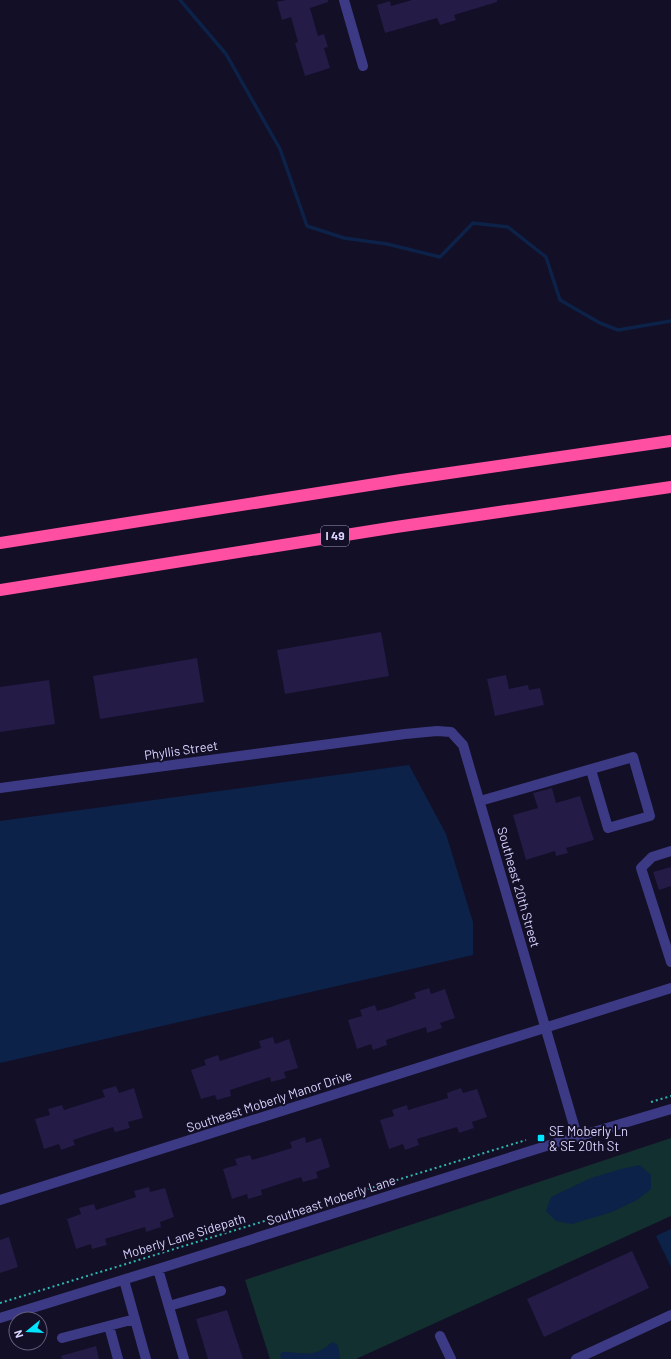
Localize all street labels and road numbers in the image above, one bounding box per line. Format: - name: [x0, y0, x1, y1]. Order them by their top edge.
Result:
- road number: I 49: [321, 526, 349, 546]
- street label: Phyllis Street: [143, 737, 219, 763]
- street label: Southeast 20th Street: [494, 825, 544, 949]
- street label: Southeast Moberly Manor Drive: [184, 1067, 354, 1135]
- street label: Southeast Moberly Lane: [264, 1172, 398, 1228]
- street label: Moberly Lane Sidepath: [121, 1210, 247, 1262]

